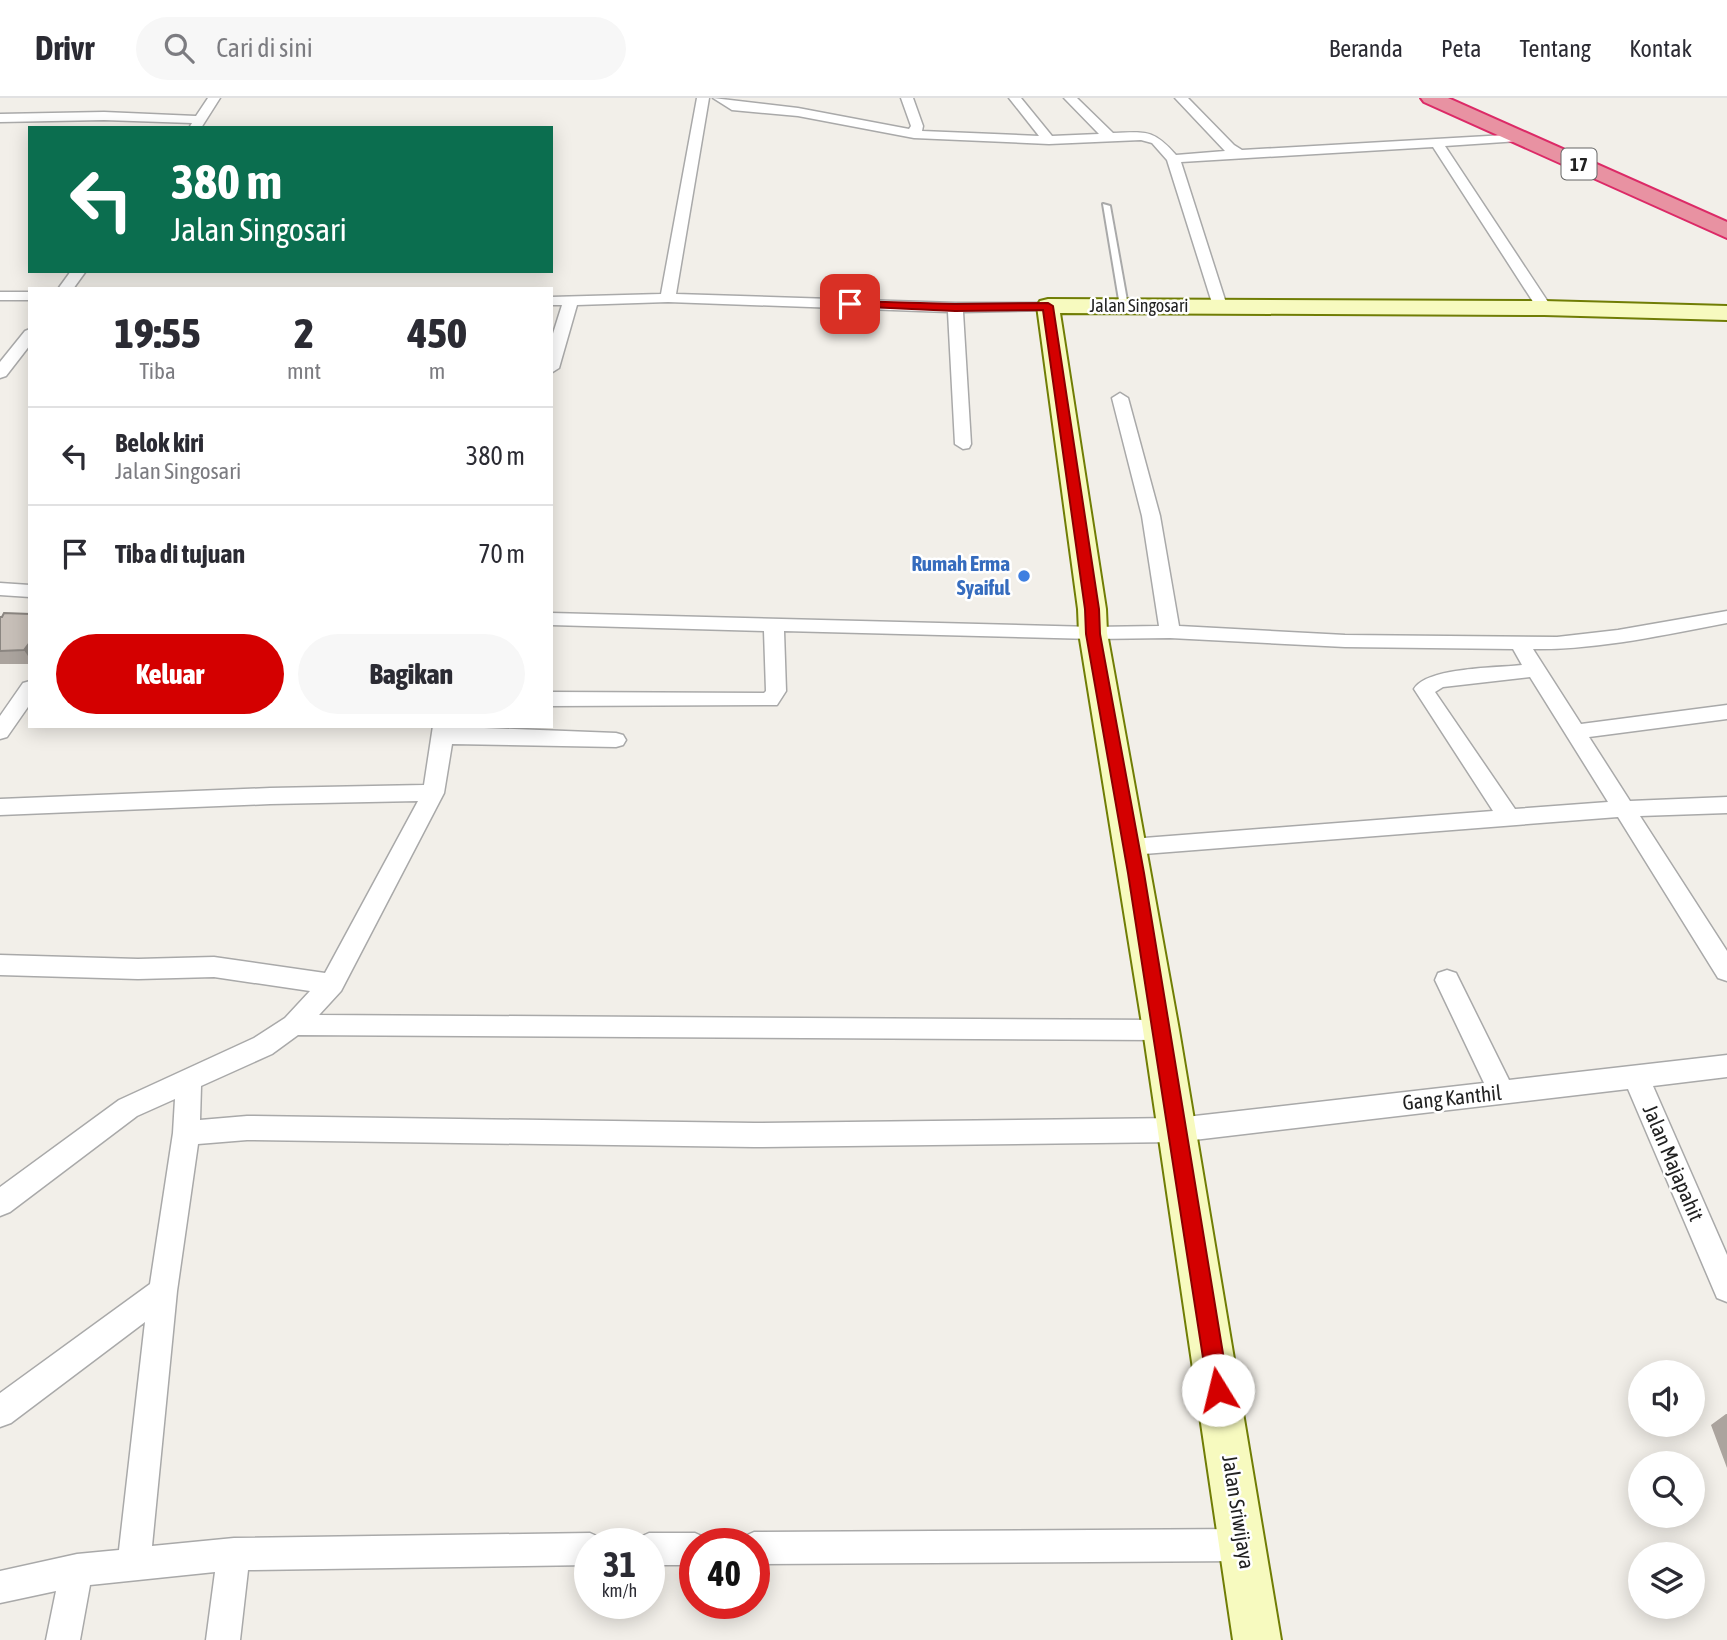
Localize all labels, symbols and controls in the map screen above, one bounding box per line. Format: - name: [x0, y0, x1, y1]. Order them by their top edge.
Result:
- search box: [136, 17, 626, 80]
- text: Drivr: [35, 29, 94, 67]
- icon: search: [160, 29, 198, 67]
- text: Cari di sini: [216, 33, 313, 63]
- text: Beranda: [1329, 35, 1403, 62]
- text: Peta: [1441, 35, 1481, 62]
- text: Tentang: [1519, 35, 1591, 62]
- text: Kontak: [1629, 35, 1692, 62]
- road number: 17: [1562, 148, 1596, 180]
- text: 380 m: [171, 153, 282, 209]
- icon: left: [56, 154, 147, 245]
- text: Jalan Singosari: [171, 211, 347, 248]
- pin: [820, 274, 880, 334]
- icon: arrive: [831, 285, 869, 323]
- street label: Jalan Singosari: [1090, 295, 1188, 316]
- text: 19:55: [114, 309, 201, 357]
- text: 2: [294, 309, 314, 357]
- text: 450: [407, 309, 467, 357]
- text: Tiba: [139, 358, 176, 384]
- text: mnt: [287, 358, 321, 384]
- text: m: [429, 358, 445, 384]
- text: Belok kiri: [115, 428, 204, 458]
- icon: left: [56, 437, 94, 475]
- text: 380 m: [466, 441, 525, 471]
- text: Jalan Singosari: [115, 458, 241, 484]
- icon: arrive: [56, 535, 94, 573]
- text: Tiba di tujuan: [115, 539, 245, 569]
- text: 70 m: [478, 539, 525, 569]
- place label: Rumah Erma Syaiful: [911, 551, 1010, 599]
- marker: Rumah Erma Syaiful: [1016, 568, 1032, 584]
- button: Keluar: [56, 634, 284, 714]
- button: Bagikan: [298, 634, 525, 714]
- street label: Gang Kanthil: [1401, 1080, 1503, 1114]
- street label: Jalan Majapahit: [1639, 1101, 1709, 1224]
- position arrow: [1181, 1353, 1255, 1427]
- map controls: [1628, 1360, 1705, 1619]
- button: sound: [1628, 1360, 1705, 1437]
- button: search: [1628, 1451, 1705, 1528]
- street label: Jalan Sriwijaya: [1218, 1453, 1260, 1570]
- speed limit sign: 40: [679, 1528, 770, 1619]
- button: layers: [1628, 1542, 1705, 1619]
- text: 31: [603, 1544, 636, 1584]
- text: km/h: [602, 1580, 637, 1601]

